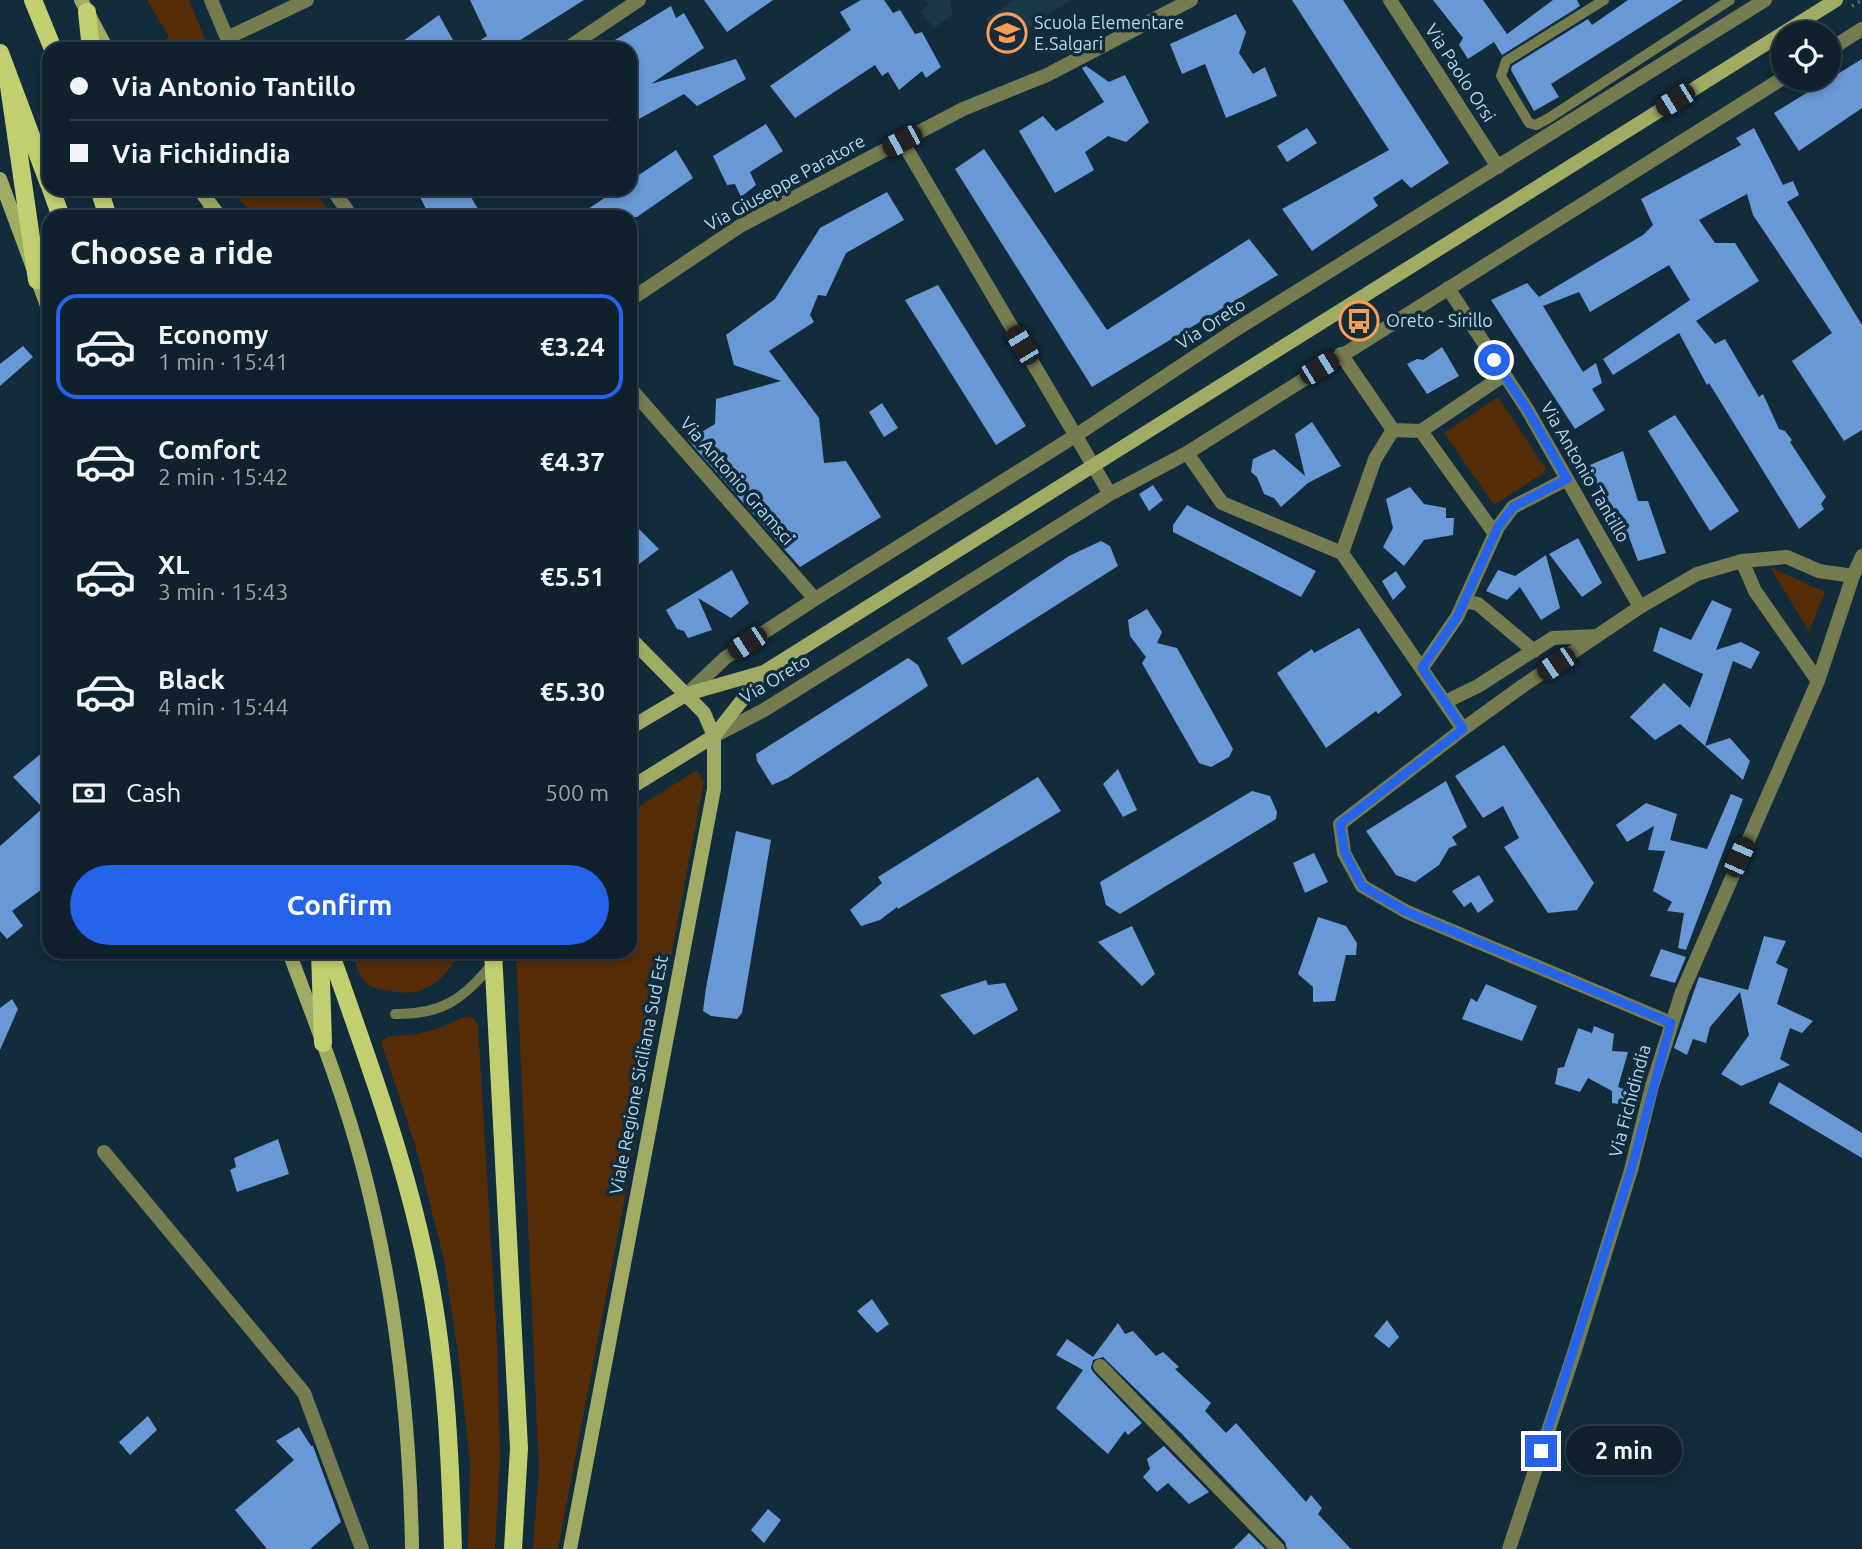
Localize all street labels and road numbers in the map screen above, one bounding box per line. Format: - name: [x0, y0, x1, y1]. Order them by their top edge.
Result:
- street label: Via Paolo Orsi: [1422, 20, 1500, 125]
- street label: Via Giuseppe Paratore: [701, 130, 868, 234]
- street label: Via Oreto: [1172, 294, 1249, 353]
- street label: Via Antonio Tantillo: [1537, 398, 1634, 545]
- street label: Via Antonio Gramsci: [677, 412, 799, 548]
- street label: Via Oreto: [736, 649, 813, 707]
- street label: Viale Regione Siciliana Sud Est: [605, 954, 671, 1196]
- street label: Via Fichidindia: [1604, 1042, 1654, 1159]

